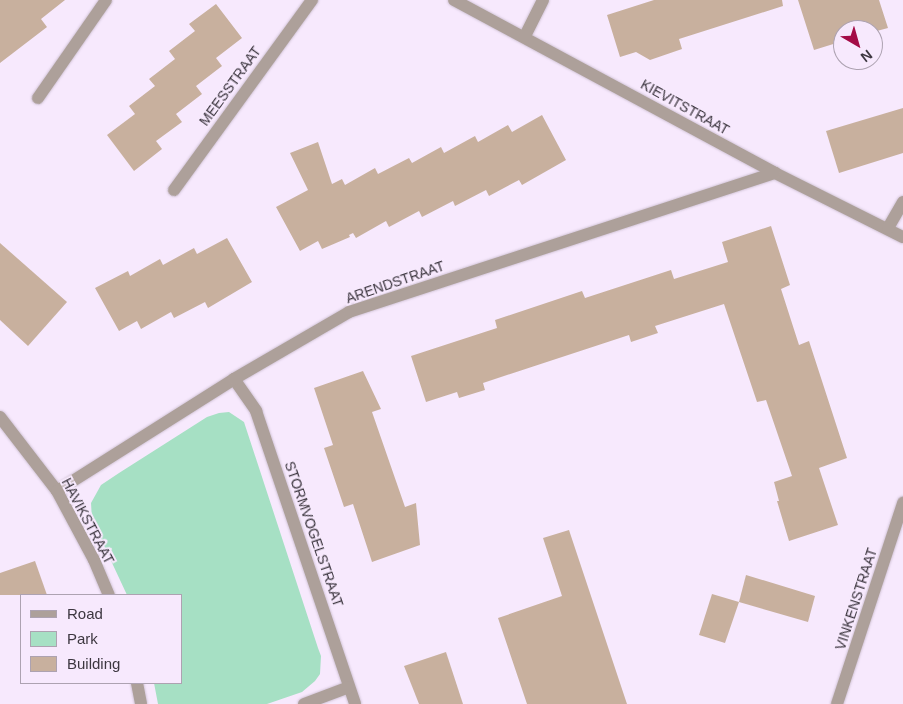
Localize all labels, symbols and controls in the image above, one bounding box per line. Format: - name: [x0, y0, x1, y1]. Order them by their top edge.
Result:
- north arrow: [833, 20, 883, 70]
- street label: MEESSTRAAT: [196, 43, 264, 129]
- text: N: [858, 47, 876, 65]
- street label: KIEVITSTRAAT: [638, 76, 732, 138]
- street label: ARENDSTRAAT: [343, 257, 447, 307]
- street label: STORMVOGELSTRAAT: [281, 459, 347, 609]
- street label: HAVIKSTRAAT: [58, 475, 118, 567]
- street label: VINKENSTRAAT: [832, 546, 880, 652]
- legend: [20, 594, 182, 684]
- text: Road: [67, 605, 103, 622]
- text: Park: [67, 630, 98, 647]
- text: Building: [67, 655, 120, 672]

